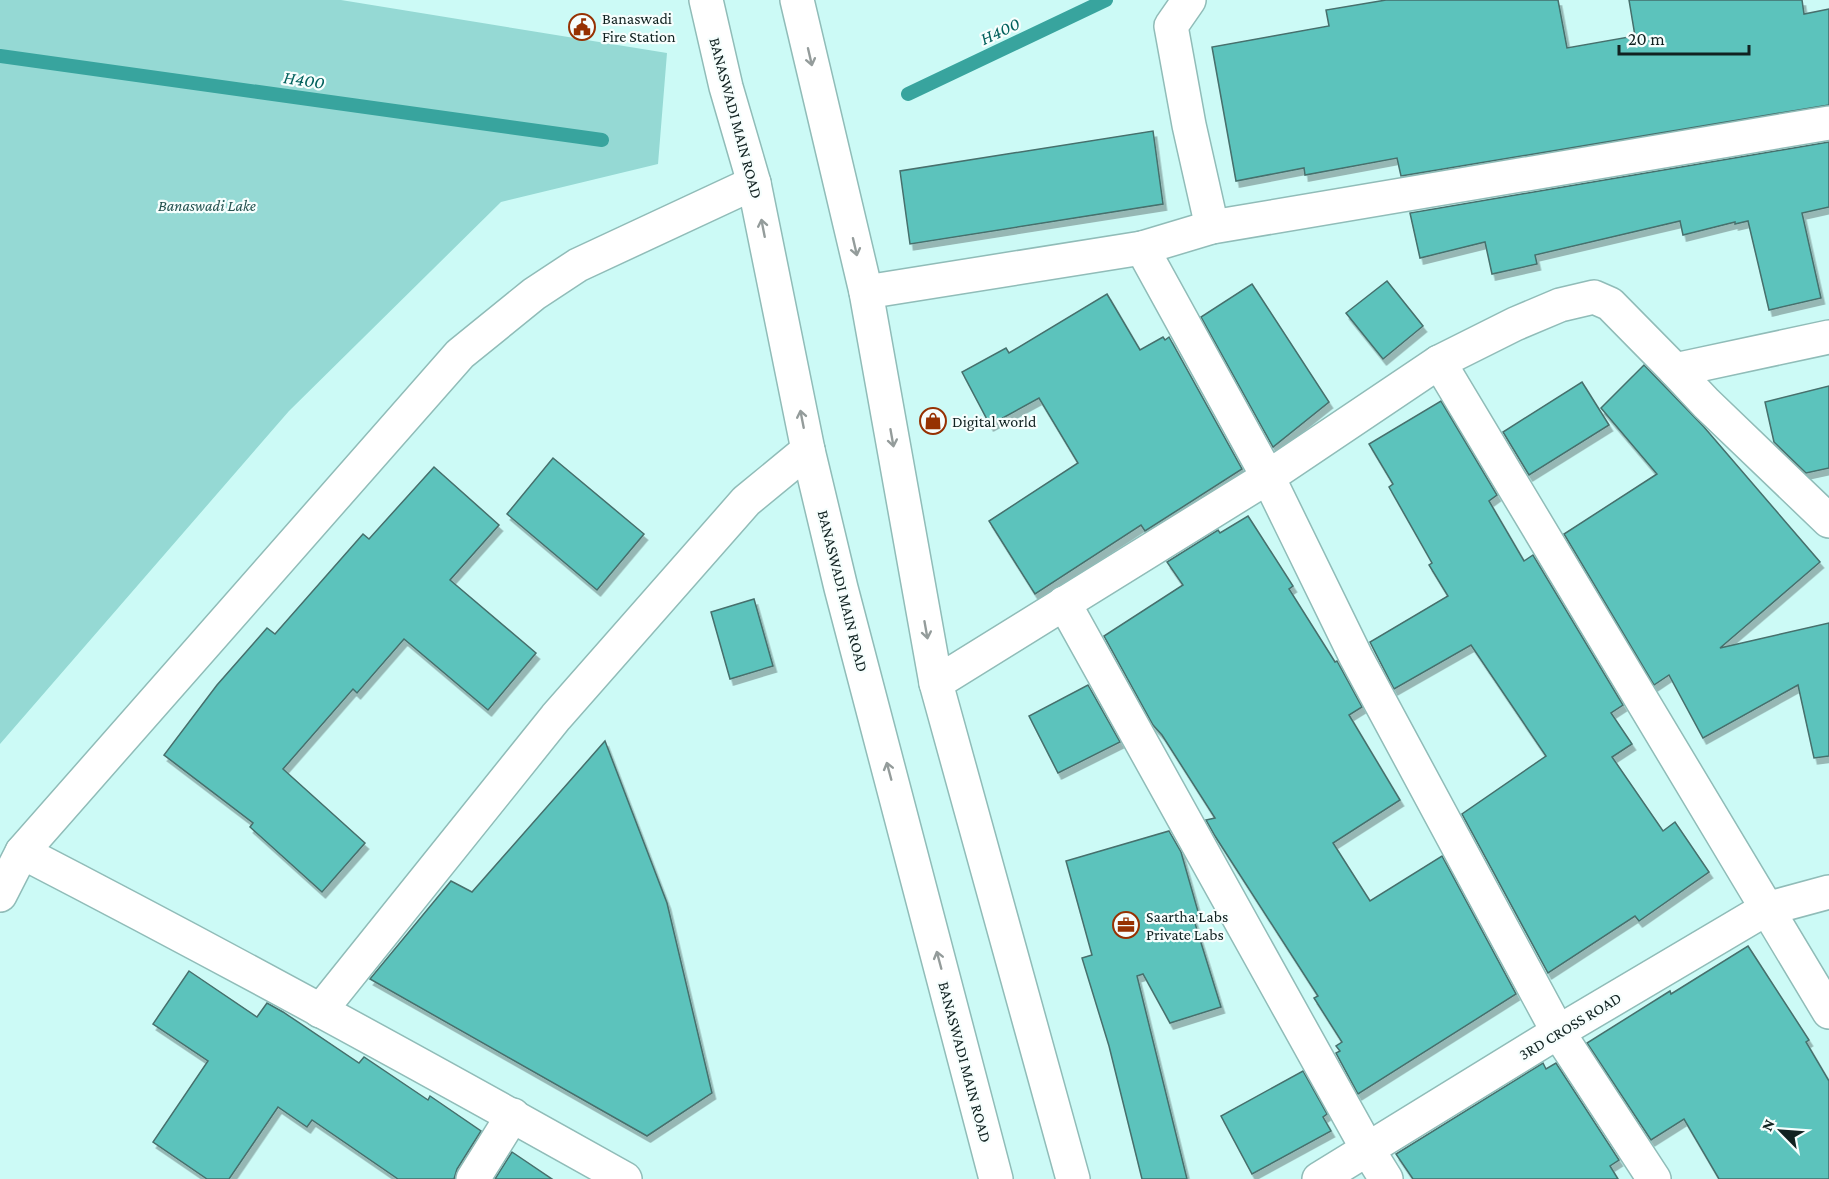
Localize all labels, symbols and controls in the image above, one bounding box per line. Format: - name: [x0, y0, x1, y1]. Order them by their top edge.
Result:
- place label: Banaswadi Fire Station: [602, 10, 676, 45]
- public building icon: Banaswadi Fire Station: [567, 12, 597, 42]
- water label: H400: [977, 13, 1023, 49]
- scale bar: [1619, 18, 1750, 56]
- text: 20 m: [1628, 29, 1665, 49]
- street label: BANASWADI MAIN ROAD: [706, 36, 766, 200]
- one-way arrow: [805, 47, 817, 66]
- water label: H400: [282, 67, 326, 93]
- park label: Banaswadi Lake: [158, 197, 256, 214]
- one-way arrow: [757, 219, 768, 238]
- one-way arrow: [850, 237, 862, 256]
- shop icon: Digital world: [918, 406, 948, 436]
- one-way arrow: [796, 410, 807, 429]
- place label: Digital world: [952, 413, 1037, 431]
- one-way arrow: [887, 428, 898, 448]
- street label: BANASWADI MAIN ROAD: [815, 508, 871, 674]
- one-way arrow: [921, 620, 932, 639]
- one-way arrow: [883, 762, 894, 781]
- place label: Saartha Labs Private Labs: [1146, 908, 1228, 943]
- office icon: Saartha Labs Private Labs: [1111, 910, 1141, 940]
- one-way arrow: [932, 951, 944, 970]
- street label: BANASWADI MAIN ROAD: [935, 980, 995, 1144]
- street label: 3RD CROSS ROAD: [1516, 989, 1624, 1063]
- north arrow: [1751, 1101, 1811, 1161]
- text: N: [1758, 1116, 1778, 1133]

